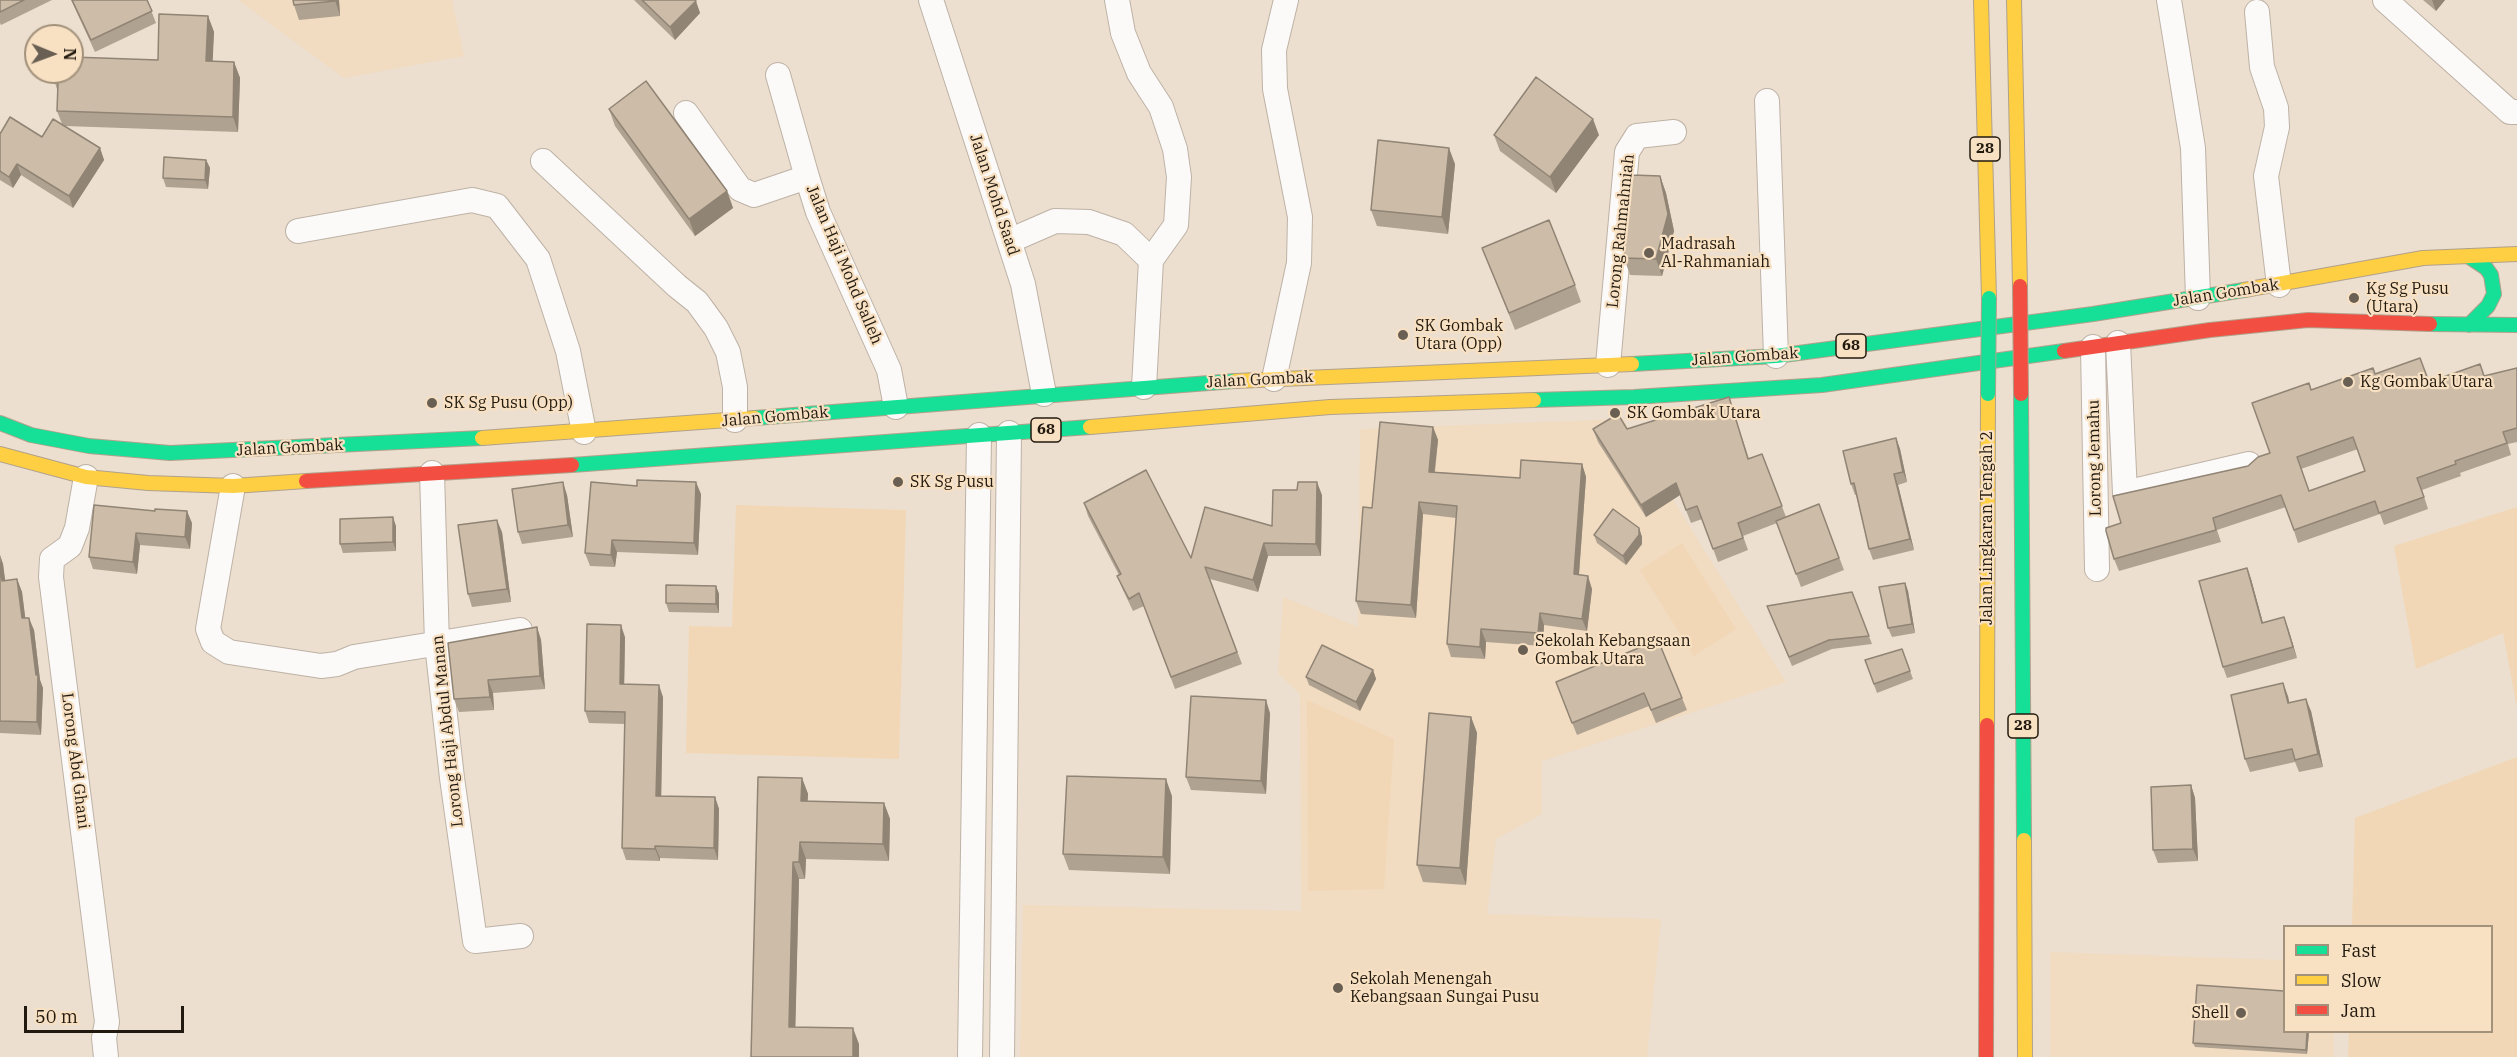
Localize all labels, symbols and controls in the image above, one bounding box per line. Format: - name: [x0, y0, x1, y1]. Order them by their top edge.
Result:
- north arrow: [24, 24, 84, 84]
- text: N: [60, 48, 80, 61]
- street label: Jalan Mohd Saad: [965, 132, 1023, 258]
- road number: 28: [1970, 137, 2000, 161]
- street label: Lorong Rahmahniah: [1603, 153, 1639, 309]
- street label: Jalan Haji Mohd Salleh: [802, 183, 886, 347]
- place label: Madrasah Al-Rahmaniah: [1661, 234, 1770, 272]
- marker: Madrasah Al-Rahmaniah: [1642, 246, 1656, 260]
- street label: Jalan Gombak: [2172, 275, 2280, 311]
- place label: Kg Sg Pusu (Utara): [2366, 279, 2449, 317]
- marker: Kg Sg Pusu (Utara): [2347, 291, 2361, 305]
- place label: SK Gombak Utara (Opp): [1415, 316, 1503, 354]
- marker: SK Gombak Utara (Opp): [1396, 328, 1410, 342]
- road number: 68: [1836, 334, 1866, 358]
- street label: Jalan Gombak: [1691, 344, 1799, 370]
- street label: Jalan Gombak: [1206, 368, 1314, 392]
- place label: Kg Gombak Utara: [2360, 372, 2493, 392]
- marker: Kg Gombak Utara: [2341, 375, 2355, 389]
- place label: SK Sg Pusu (Opp): [444, 393, 573, 413]
- marker: SK Sg Pusu (Opp): [425, 396, 439, 410]
- street label: Lorong Jemahu: [2084, 399, 2106, 517]
- street label: Jalan Gombak: [721, 403, 829, 431]
- place label: SK Gombak Utara: [1627, 403, 1761, 423]
- marker: SK Gombak Utara: [1608, 406, 1622, 420]
- road number: 68: [1031, 418, 1061, 442]
- street label: Jalan Lingkaran Tengah 2: [1977, 431, 1997, 625]
- street label: Jalan Gombak: [236, 436, 344, 460]
- place label: SK Sg Pusu: [910, 472, 994, 492]
- marker: SK Sg Pusu: [891, 475, 905, 489]
- place label: Sekolah Kebangsaan Gombak Utara: [1535, 631, 1691, 669]
- street label: Lorong Haji Abdul Manan: [428, 634, 468, 828]
- marker: Sekolah Kebangsaan Gombak Utara: [1516, 643, 1530, 657]
- street label: Lorong Abd Ghani: [57, 692, 93, 830]
- road number: 28: [2008, 714, 2038, 738]
- legend: [2283, 925, 2493, 1033]
- text: Fast: [2341, 939, 2376, 962]
- place label: Sekolah Menengah Kebangsaan Sungai Pusu: [1350, 969, 1539, 1007]
- text: Slow: [2341, 969, 2381, 992]
- marker: Sekolah Menengah Kebangsaan Sungai Pusu: [1331, 981, 1345, 995]
- scale bar: [27, 994, 188, 1032]
- text: Jam: [2341, 999, 2376, 1022]
- place label: Shell: [2191, 1003, 2229, 1023]
- text: 50 m: [35, 1005, 78, 1028]
- marker: Shell: [2234, 1006, 2248, 1020]

